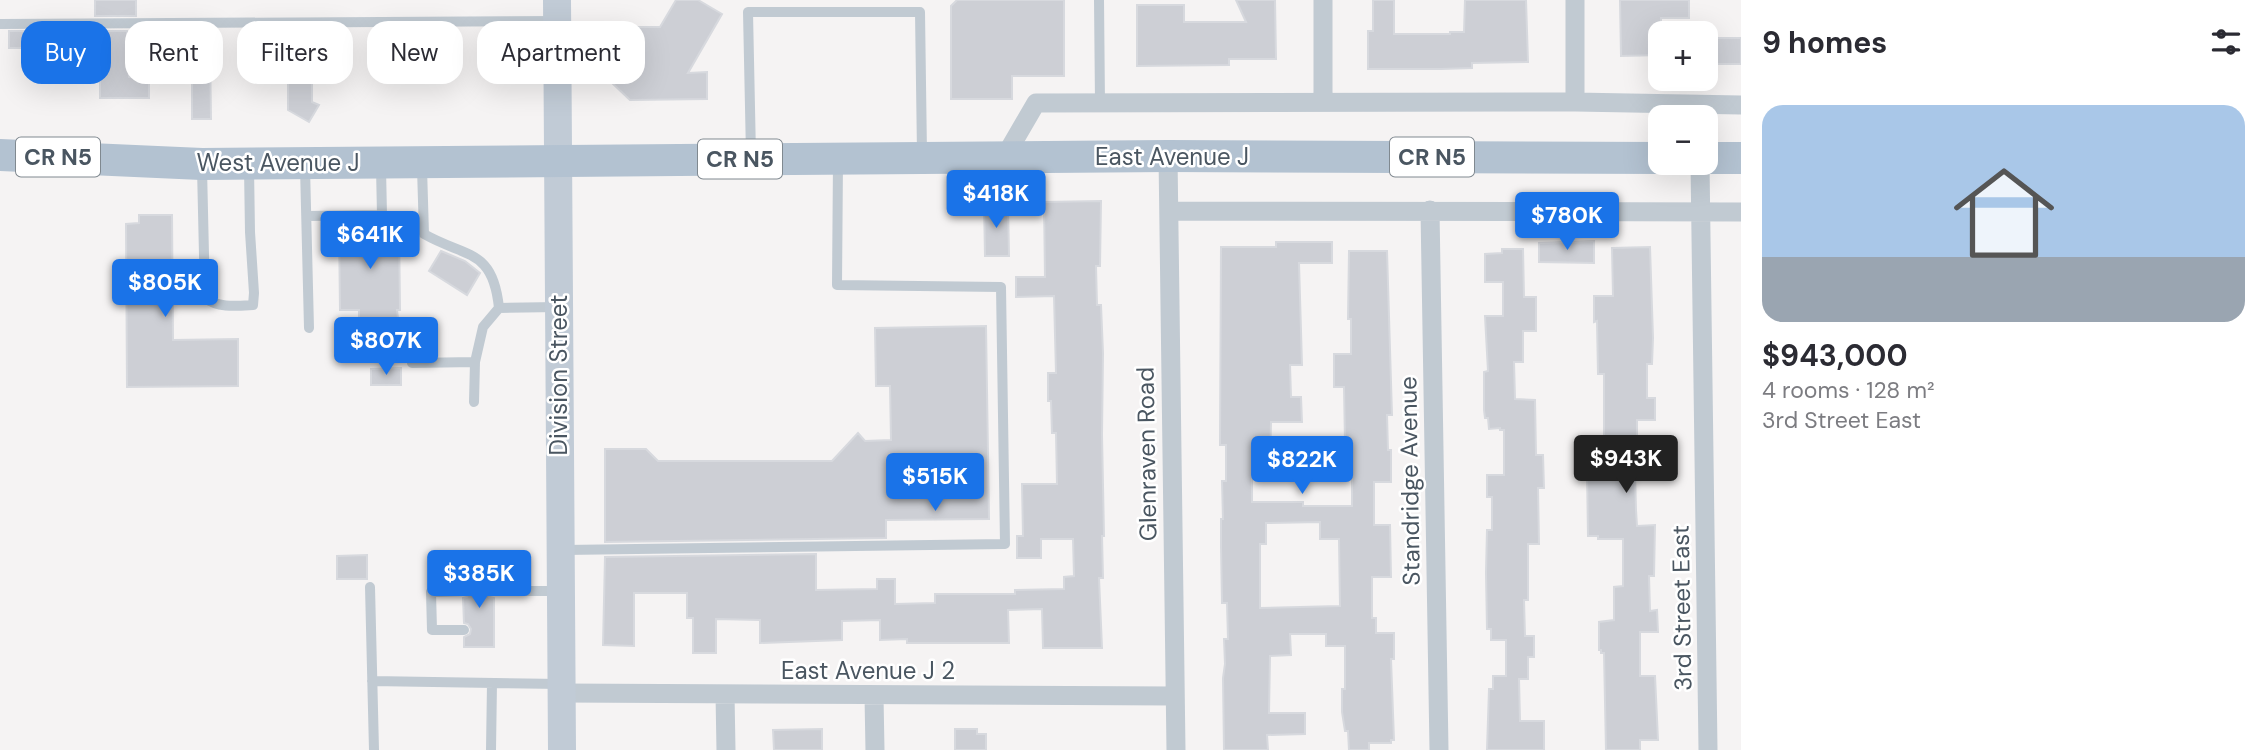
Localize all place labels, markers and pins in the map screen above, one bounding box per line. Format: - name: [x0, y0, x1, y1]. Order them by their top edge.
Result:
- pin: $418K: [947, 170, 1045, 230]
- pin: $780K: [1518, 192, 1616, 252]
- pin: $641K: [321, 212, 419, 271]
- pin: $805K: [116, 260, 214, 319]
- pin: $807K: [337, 318, 435, 377]
- pin: $943K: [1577, 435, 1675, 495]
- pin: $822K: [1253, 436, 1351, 496]
- pin: $515K: [886, 454, 984, 513]
- pin: $385K: [430, 550, 528, 610]

